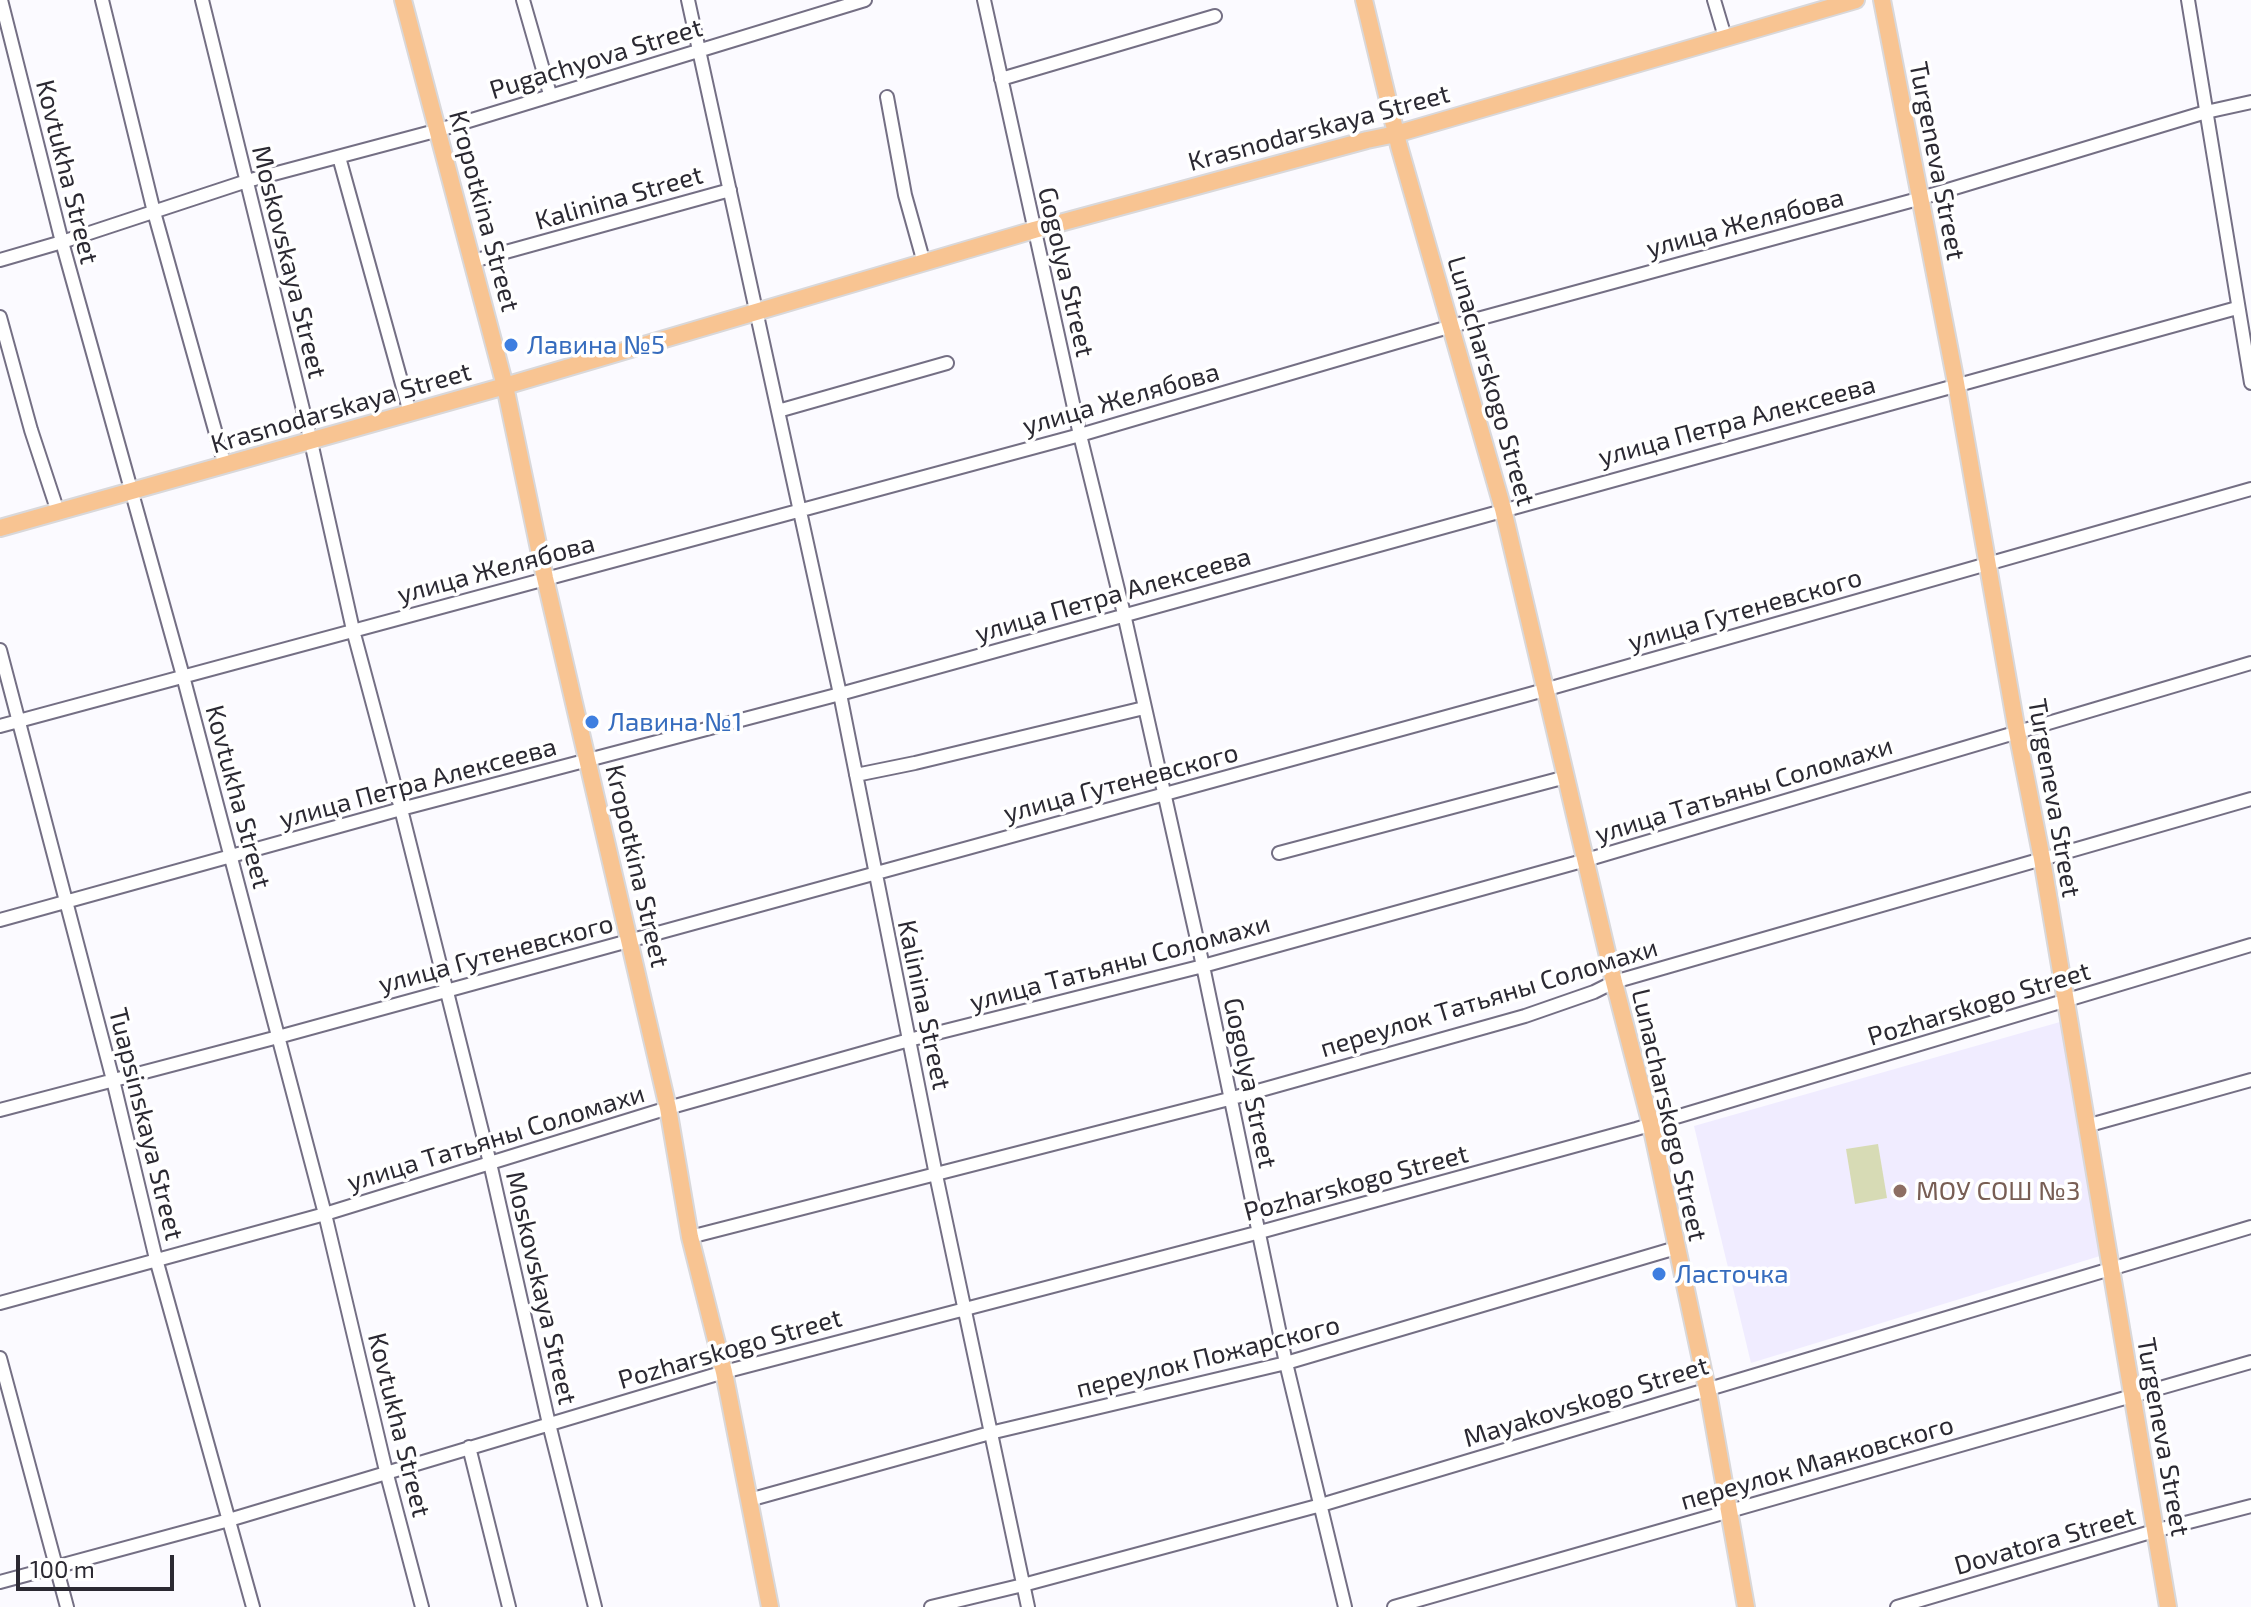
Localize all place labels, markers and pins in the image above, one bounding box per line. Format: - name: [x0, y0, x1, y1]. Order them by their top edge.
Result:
- place label: Лавина №5: [527, 329, 665, 361]
- marker: Лавина №5: [502, 336, 520, 354]
- place label: Лавина №1: [608, 706, 742, 738]
- marker: Лавина №1: [583, 713, 601, 731]
- place label: МОУ СОШ №3: [1916, 1175, 2081, 1207]
- marker: МОУ СОШ №3: [1891, 1182, 1909, 1200]
- place label: Ласточка: [1675, 1258, 1789, 1290]
- marker: Ласточка: [1650, 1265, 1668, 1283]

